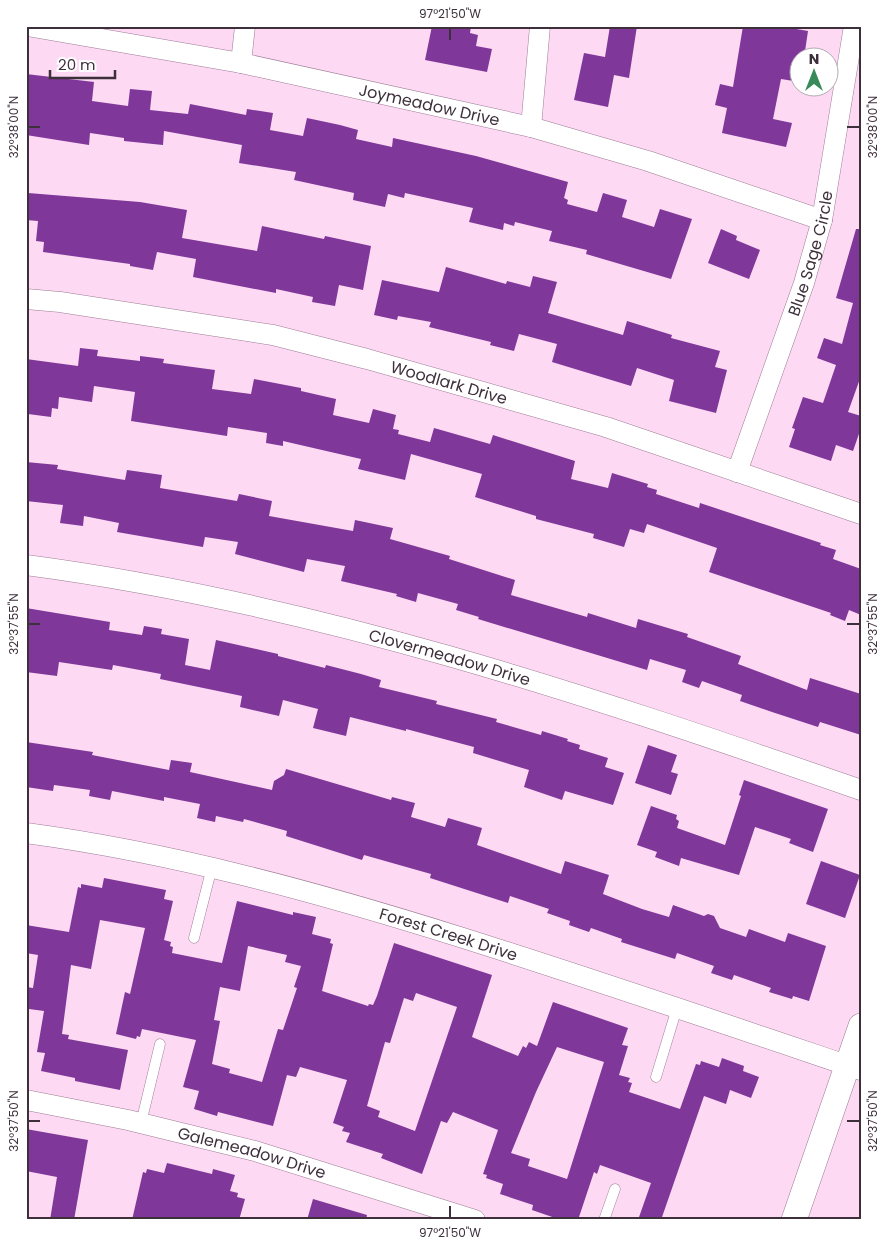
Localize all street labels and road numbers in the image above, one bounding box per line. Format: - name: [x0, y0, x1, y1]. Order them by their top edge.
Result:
- street label: Joymeadow Drive: [357, 78, 502, 131]
- street label: Blue Sage Circle: [782, 189, 838, 319]
- street label: Woodlark Drive: [388, 355, 510, 410]
- street label: Clovermeadow Drive: [366, 623, 533, 691]
- street label: Forest Creek Drive: [377, 902, 521, 966]
- street label: Galemeadow Drive: [175, 1121, 329, 1184]

